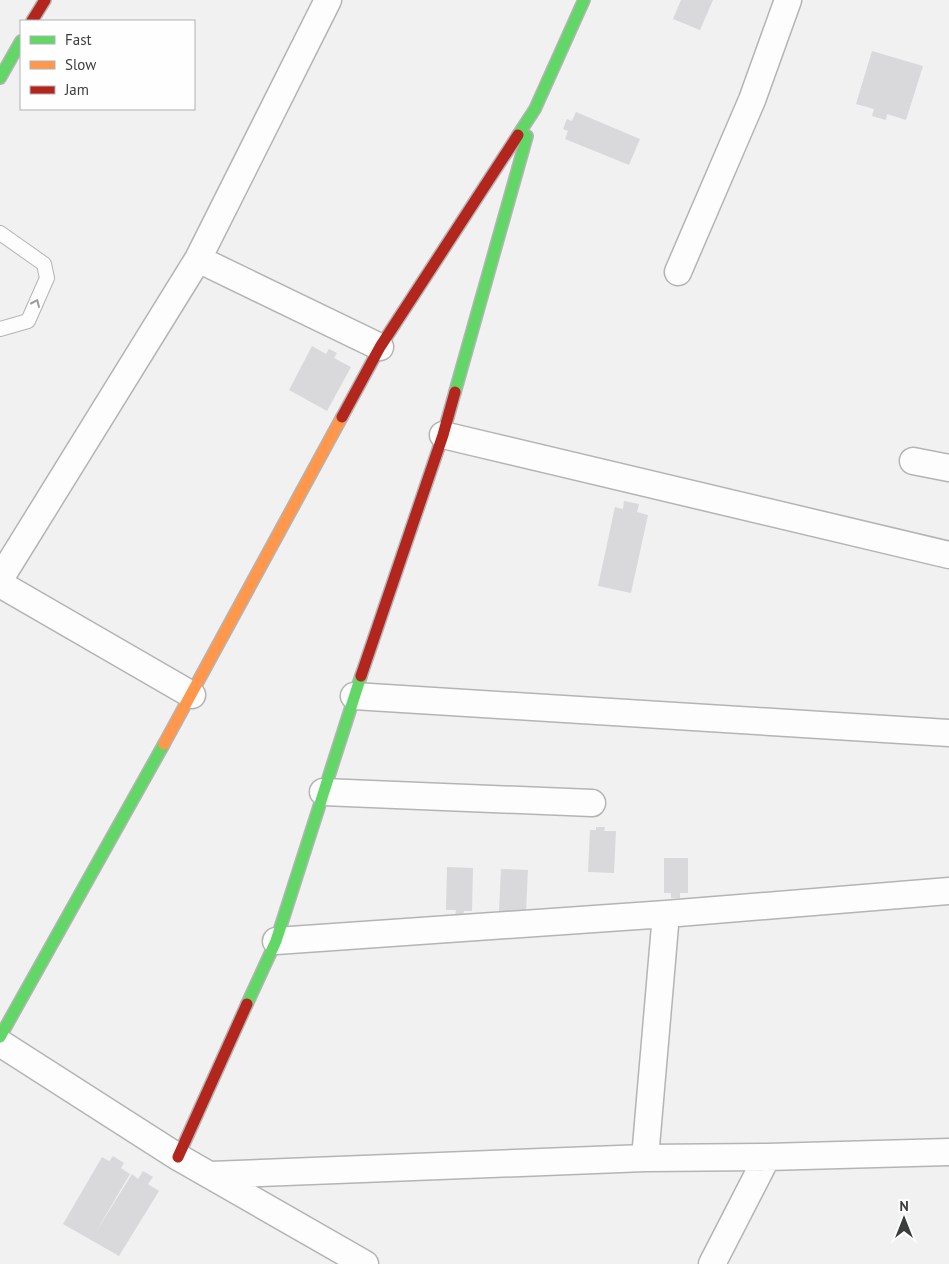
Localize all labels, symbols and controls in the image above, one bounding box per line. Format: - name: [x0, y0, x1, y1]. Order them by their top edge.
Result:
- legend: [20, 20, 195, 110]
- text: Fast: [65, 30, 92, 49]
- text: Slow: [65, 55, 96, 74]
- text: Jam: [64, 80, 89, 99]
- one-way arrow: [30, 299, 40, 308]
- north arrow: [879, 1194, 929, 1244]
- text: N: [899, 1197, 909, 1215]

